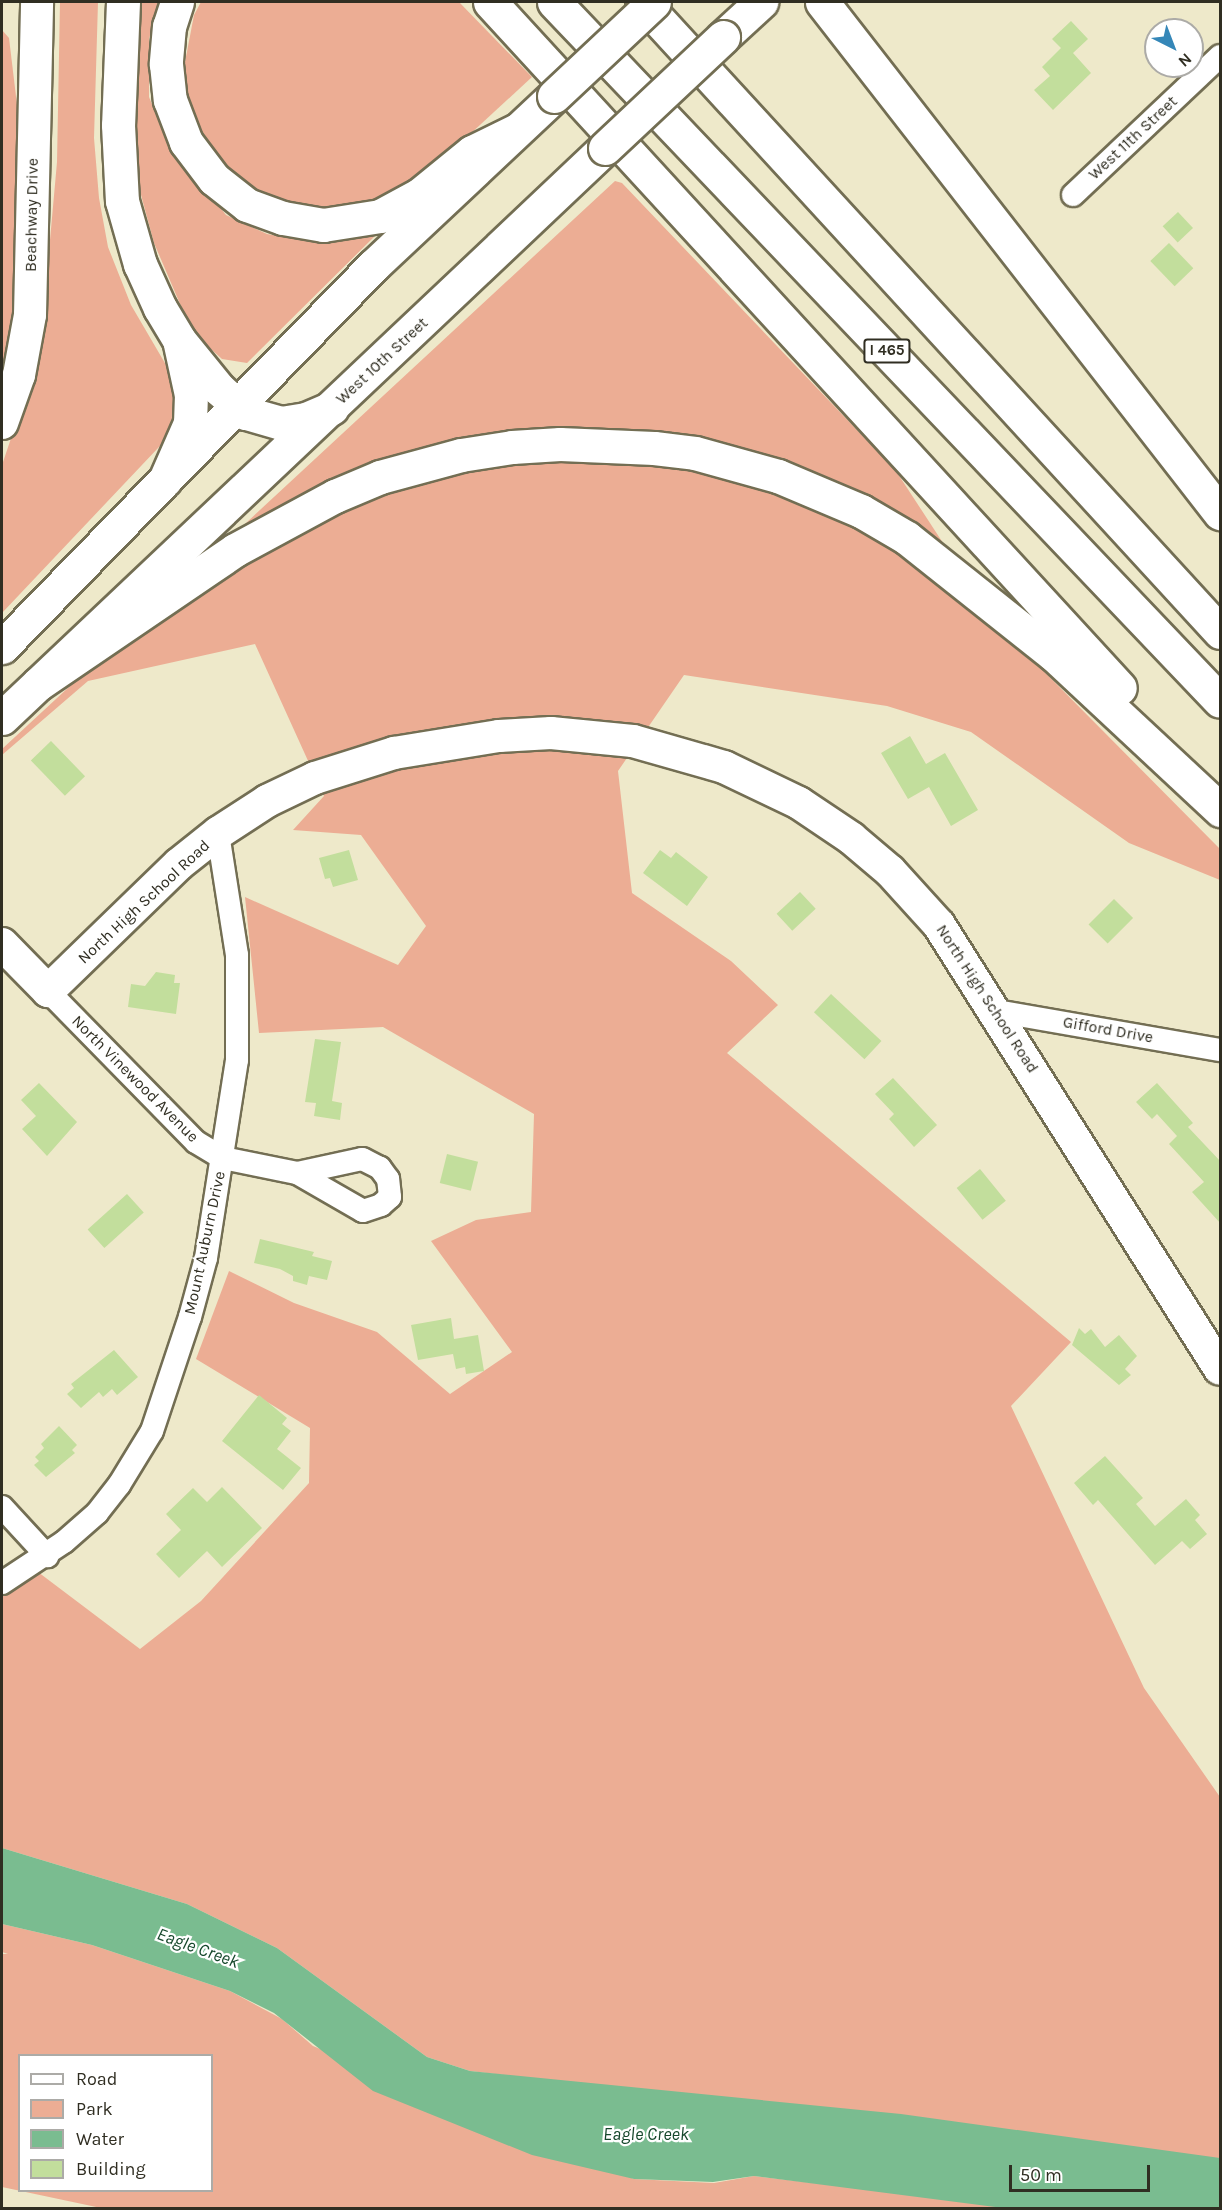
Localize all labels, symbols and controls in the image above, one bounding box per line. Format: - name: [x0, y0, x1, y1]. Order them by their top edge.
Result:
- north arrow: [1144, 18, 1204, 78]
- text: N: [1174, 49, 1196, 71]
- street label: West 11th Street: [1085, 92, 1181, 184]
- street label: Beachway Drive: [21, 158, 43, 272]
- street label: West 10th Street: [332, 314, 432, 408]
- road number: I 465: [863, 339, 911, 363]
- street label: North High School Road: [74, 836, 214, 968]
- street label: North High School Road: [932, 921, 1042, 1077]
- street label: North Vinewood Avenue: [68, 1012, 202, 1146]
- street label: Gifford Drive: [1061, 1013, 1155, 1047]
- street label: Mount Auburn Drive: [180, 1170, 230, 1316]
- water label: Eagle Creek: [154, 1923, 242, 1973]
- legend: [18, 2054, 213, 2192]
- text: Road: [76, 2068, 117, 2090]
- text: Park: [76, 2098, 113, 2120]
- water label: Eagle Creek: [603, 2123, 689, 2145]
- text: Water: [76, 2128, 124, 2150]
- scale bar: [1012, 2153, 1153, 2191]
- text: Building: [76, 2158, 146, 2180]
- text: 50 m: [1020, 2164, 1062, 2186]

